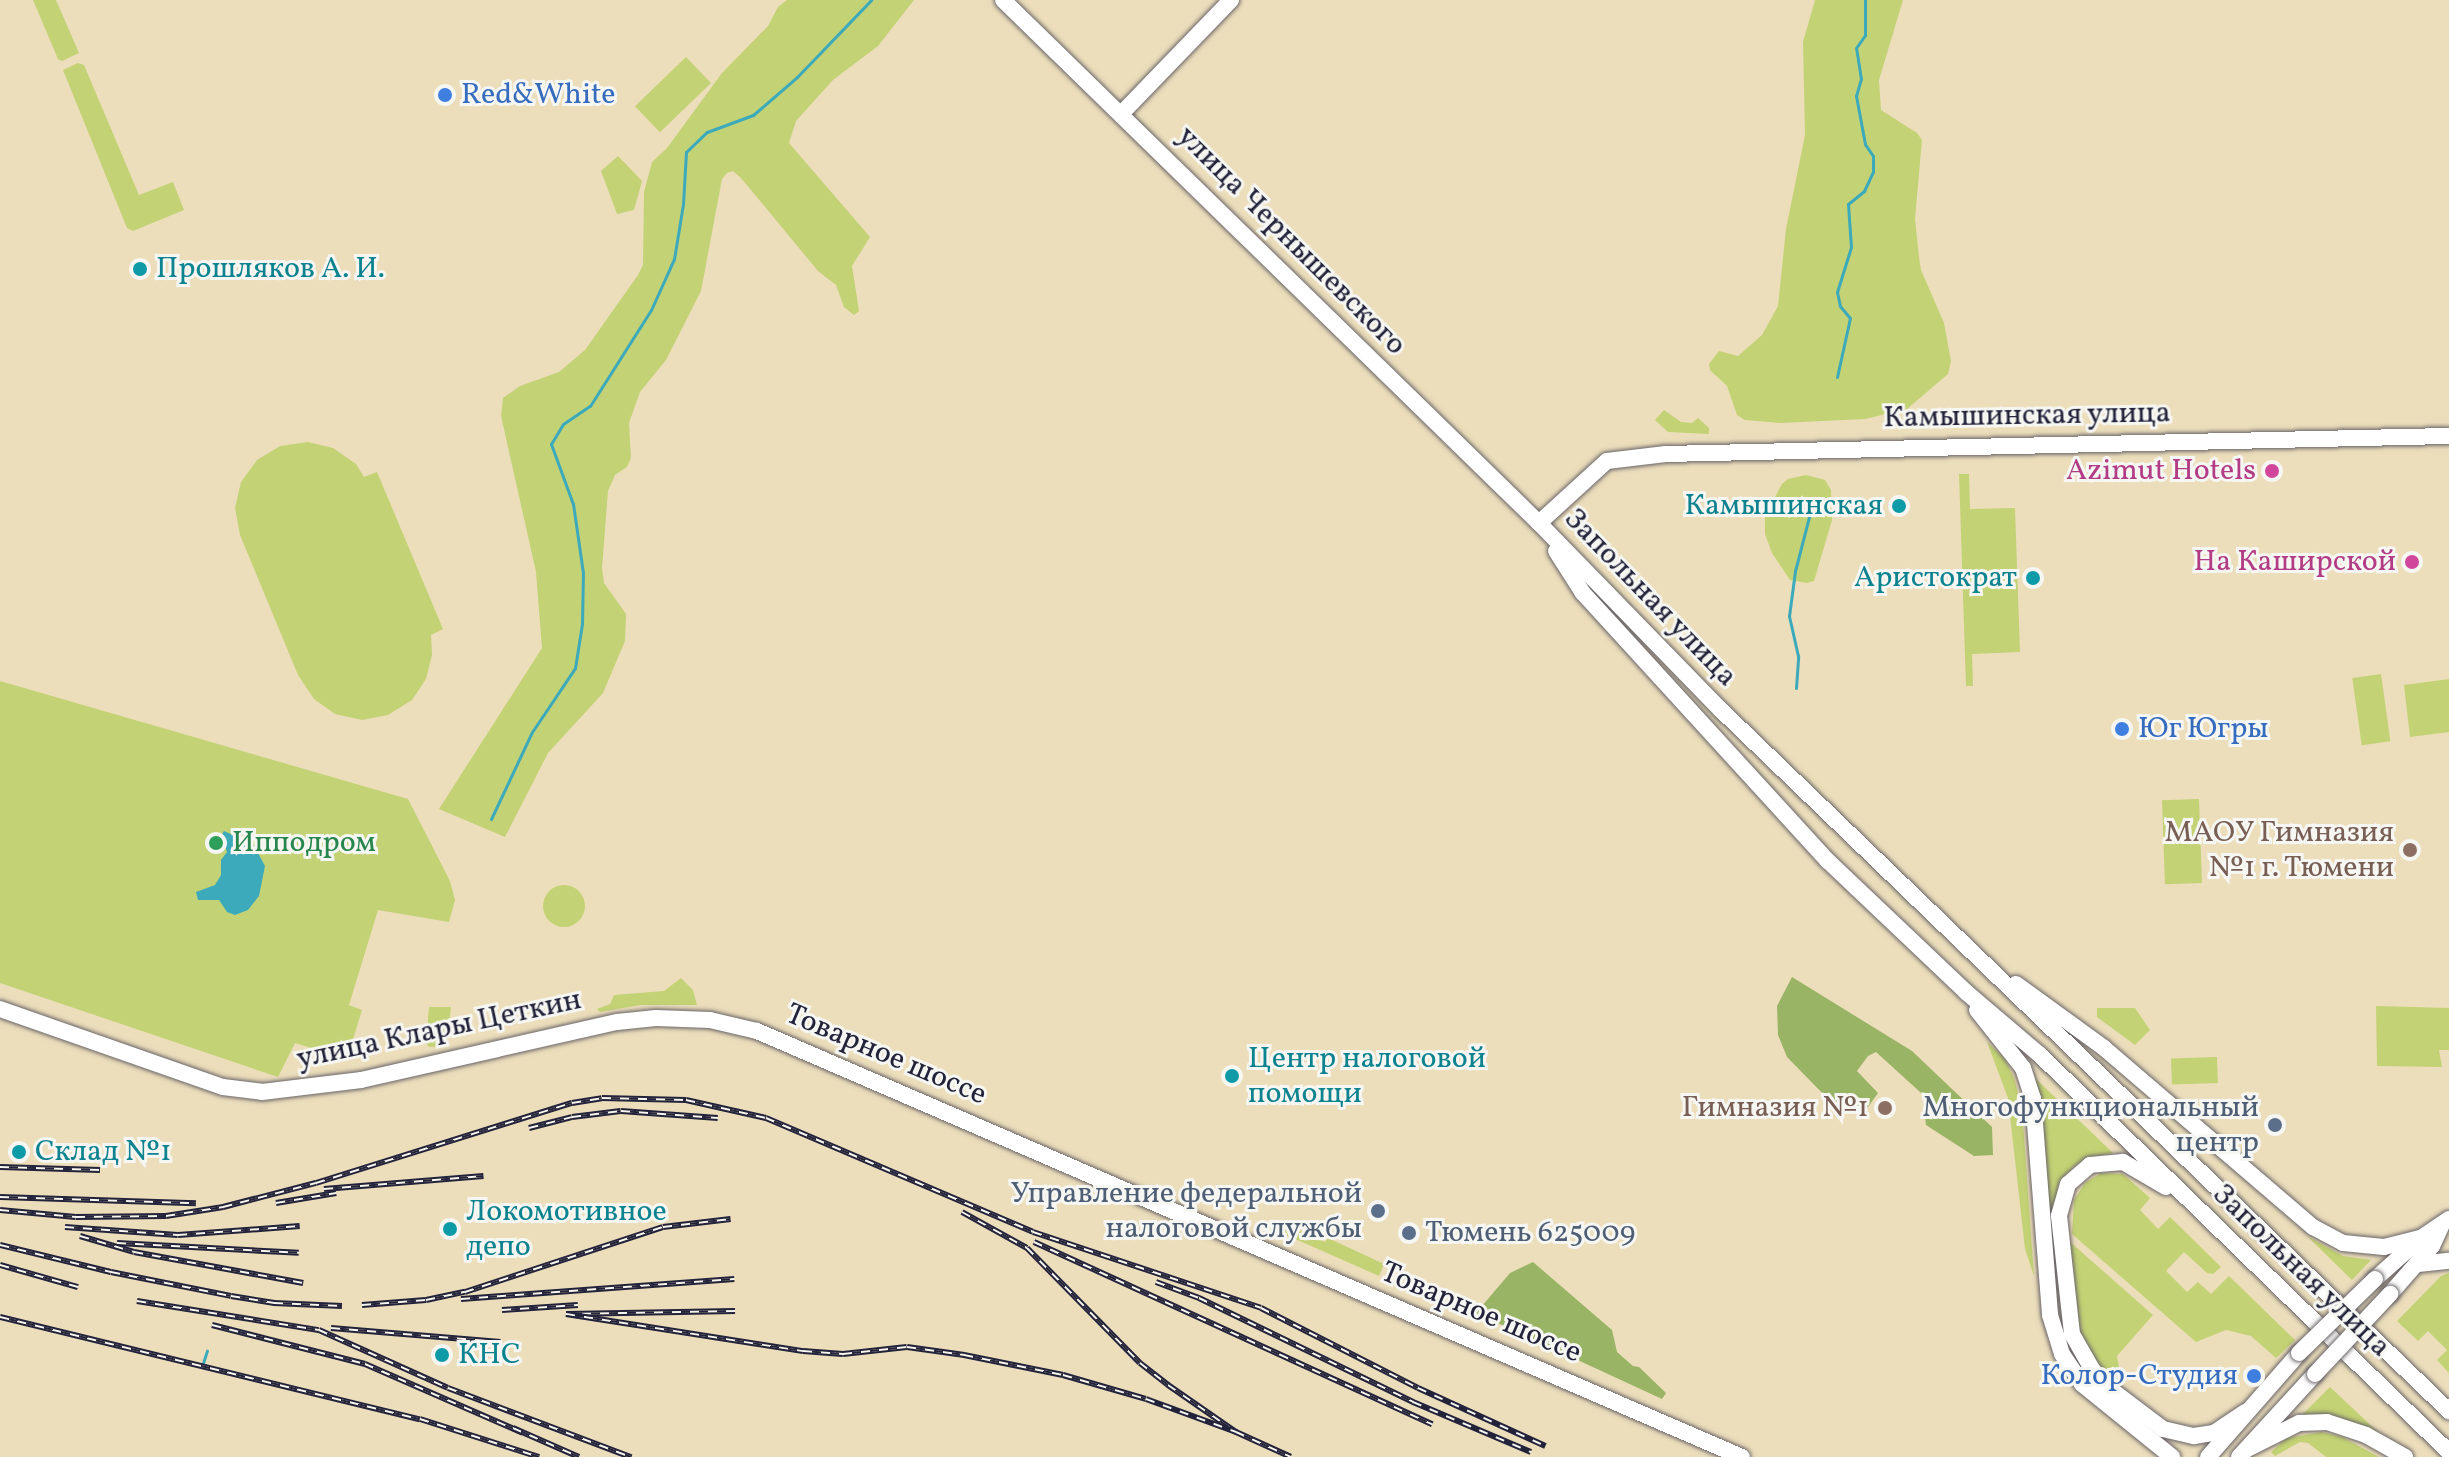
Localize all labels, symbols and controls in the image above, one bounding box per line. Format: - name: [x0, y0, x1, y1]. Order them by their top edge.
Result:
- place label: Red&White: [461, 77, 615, 113]
- marker: Red&White: [436, 86, 454, 104]
- street label: улица Чернышевского: [1169, 119, 1413, 363]
- place label: Прошляков А. И.: [156, 251, 385, 287]
- marker: Прошляков А. И.: [131, 260, 149, 278]
- street label: Камышинская улица: [1883, 395, 2171, 437]
- place label: Azimut Hotels: [2066, 453, 2256, 489]
- marker: Azimut Hotels: [2263, 462, 2281, 480]
- place label: Камышинская: [1685, 488, 1883, 524]
- marker: Камышинская: [1890, 497, 1908, 515]
- street label: Запольная улица: [1556, 501, 1744, 695]
- place label: На Каширской: [2194, 544, 2396, 580]
- marker: На Каширской: [2403, 553, 2421, 571]
- place label: Аристократ: [1854, 560, 2017, 596]
- marker: Аристократ: [2024, 569, 2042, 587]
- place label: Юг Югры: [2138, 711, 2269, 747]
- marker: Юг Югры: [2113, 720, 2131, 738]
- place label: МАОУ Гимназия №1 г. Тюмени: [2164, 815, 2394, 886]
- place label: Ипподром: [232, 825, 376, 861]
- marker: Ипподром: [207, 834, 225, 852]
- marker: МАОУ Гимназия №1 г. Тюмени: [2401, 841, 2419, 859]
- street label: улица Клары Цеткин: [293, 982, 585, 1078]
- street label: Товарное шоссе: [780, 997, 992, 1113]
- place label: Центр налоговой помощи: [1248, 1041, 1486, 1112]
- marker: Центр налоговой помощи: [1223, 1067, 1241, 1085]
- place label: Гимназия №1: [1682, 1090, 1869, 1126]
- place label: Многофункциональный центр: [1922, 1090, 2259, 1160]
- marker: Гимназия №1: [1876, 1099, 1894, 1117]
- marker: Многофункциональный центр: [2266, 1116, 2284, 1134]
- place label: Склад №1: [35, 1134, 172, 1170]
- marker: Склад №1: [10, 1143, 28, 1161]
- place label: Управление федеральной налоговой службы: [1010, 1176, 1362, 1246]
- street label: Запольная улица: [2204, 1177, 2398, 1365]
- place label: Локомотивное депо: [466, 1194, 667, 1264]
- marker: Управление федеральной налоговой службы: [1369, 1202, 1387, 1220]
- place label: Тюмень 625009: [1425, 1215, 1635, 1251]
- marker: Локомотивное депо: [441, 1220, 459, 1238]
- marker: Тюмень 625009: [1400, 1224, 1418, 1242]
- street label: Товарное шоссе: [1375, 1255, 1587, 1371]
- place label: КНС: [458, 1337, 521, 1373]
- marker: КНС: [433, 1346, 451, 1364]
- place label: Колор-Студия: [2040, 1358, 2238, 1394]
- marker: Колор-Студия: [2245, 1367, 2263, 1385]

